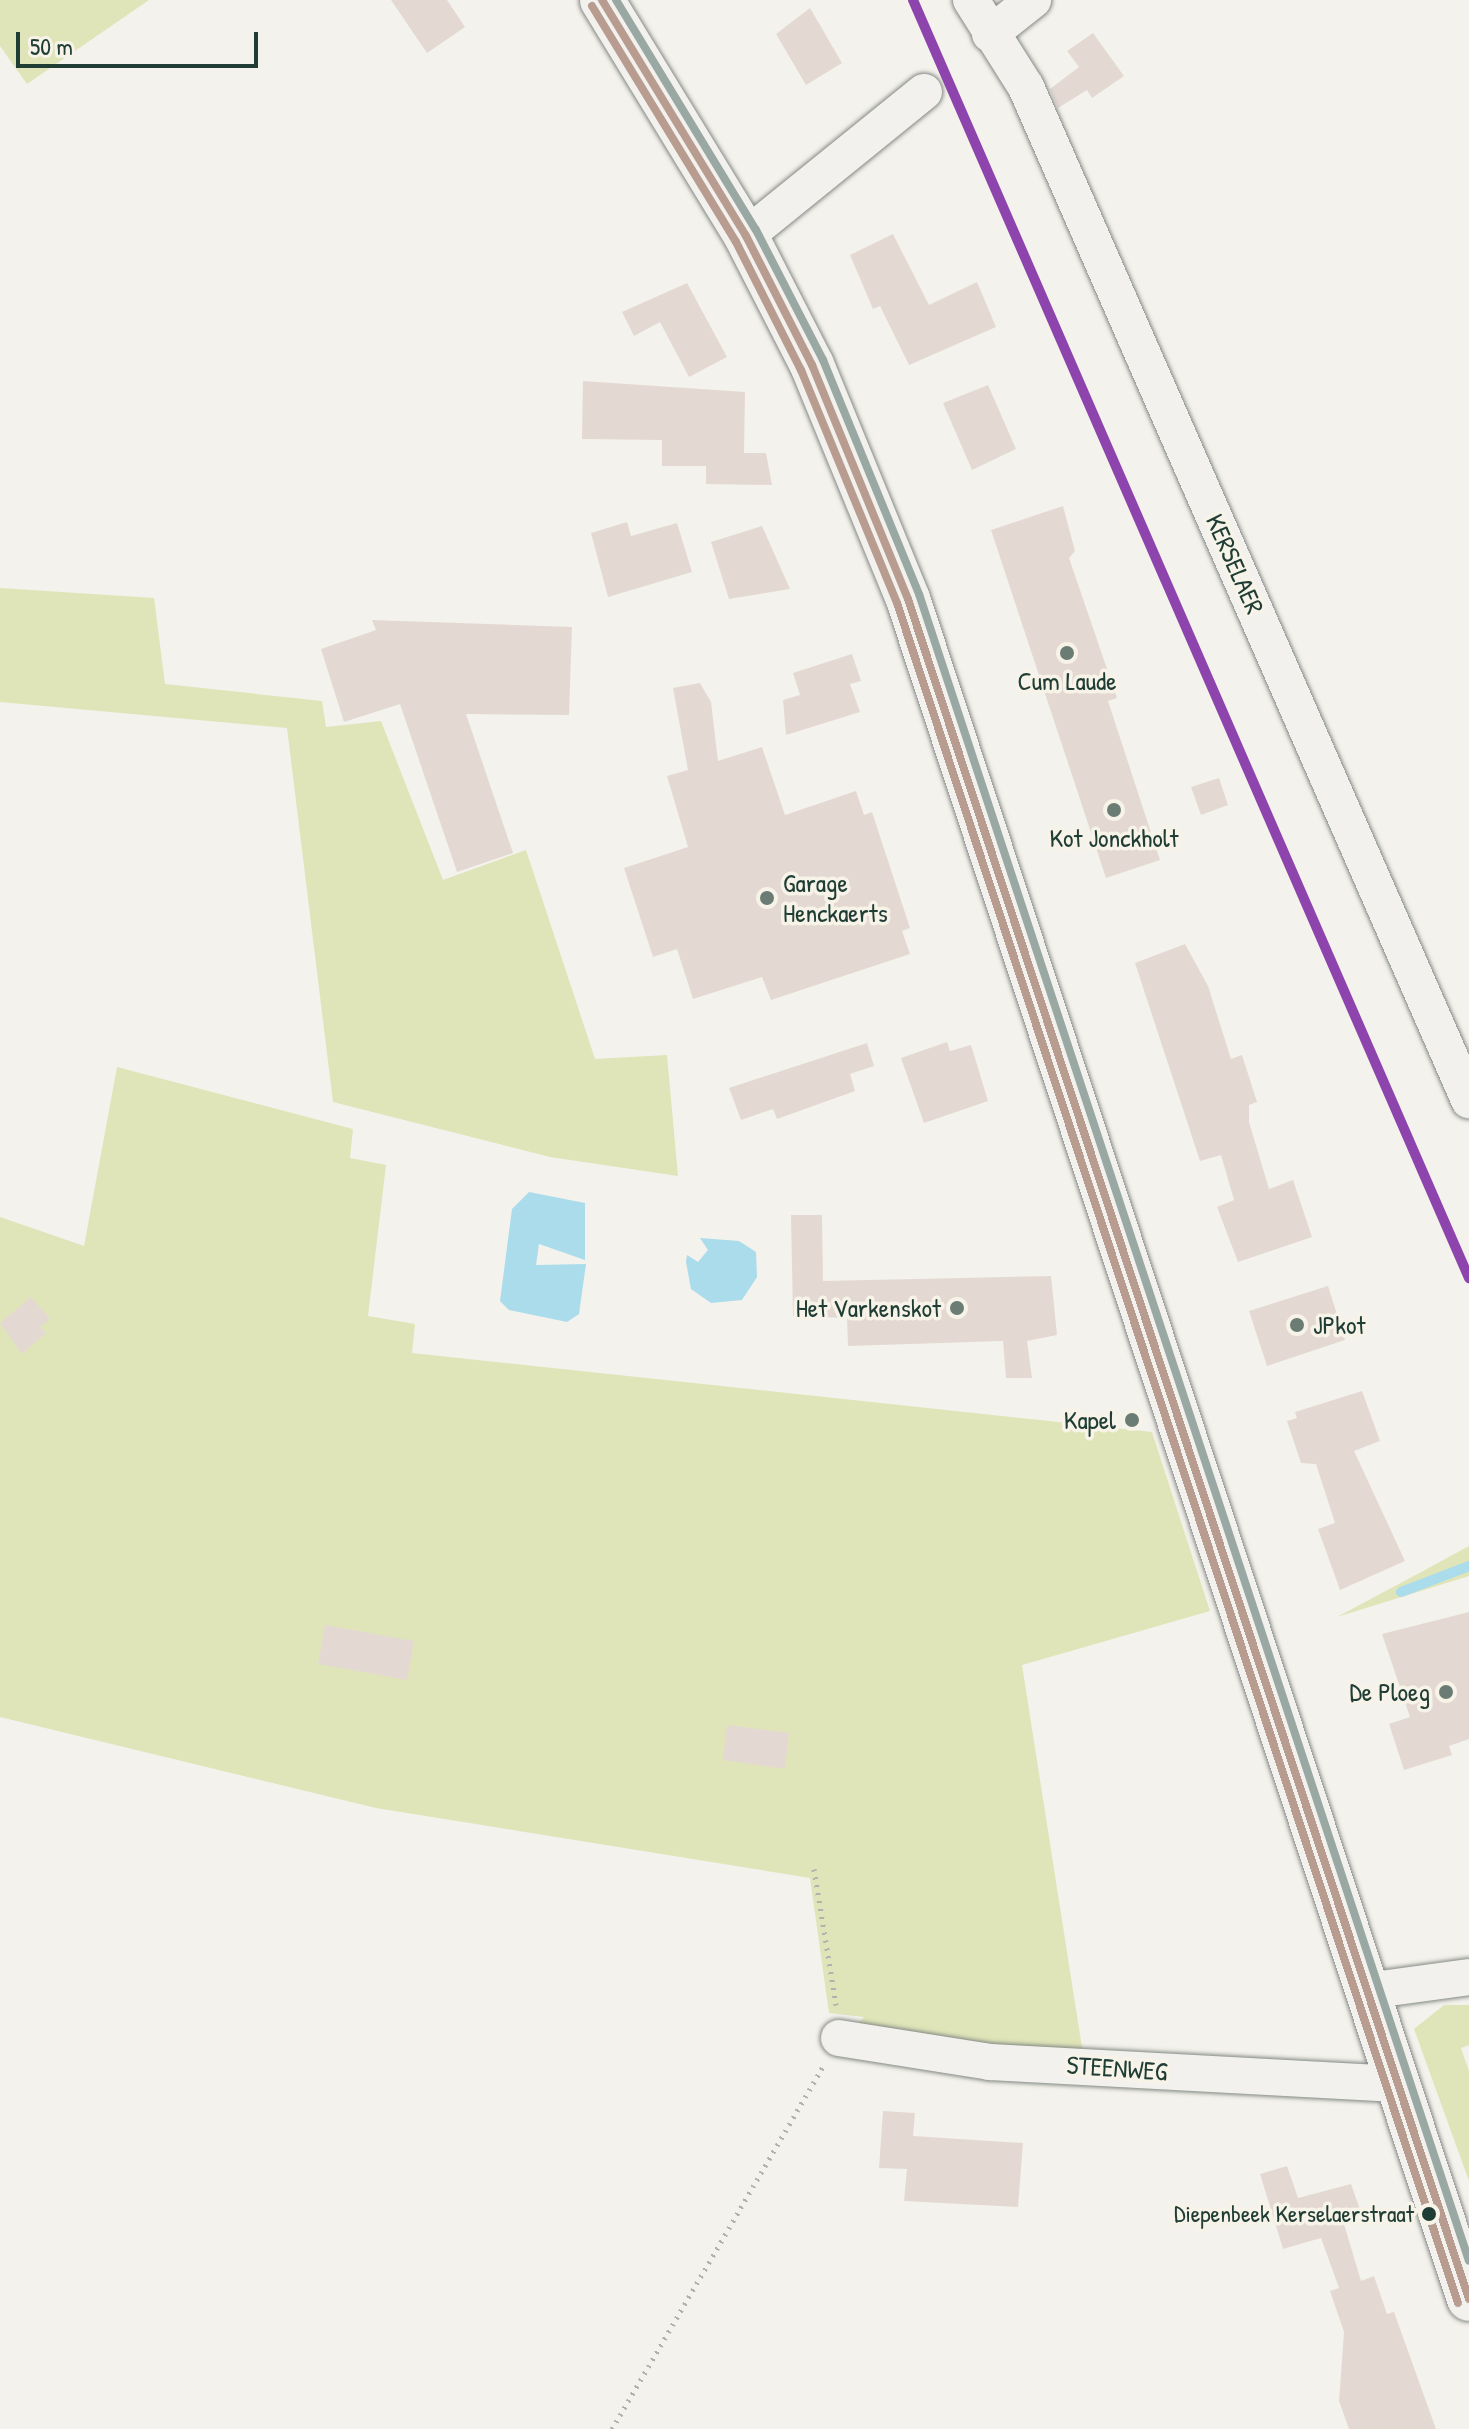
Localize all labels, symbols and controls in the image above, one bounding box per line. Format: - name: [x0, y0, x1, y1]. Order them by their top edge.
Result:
- scale bar: [20, 16, 262, 66]
- text: 50 m: [30, 30, 73, 62]
- street label: KERSELAER: [1199, 509, 1271, 619]
- marker: Cum Laude: [1058, 644, 1076, 662]
- place label: Cum Laude: [1017, 665, 1117, 697]
- marker: Kot Jonckholt: [1105, 801, 1123, 819]
- place label: Kot Jonckholt: [1050, 822, 1178, 854]
- place label: Garage Henckaerts: [783, 867, 888, 928]
- marker: Garage Henckaerts: [758, 889, 776, 907]
- place label: Het Varkenskot: [796, 1292, 941, 1324]
- marker: Het Varkenskot: [948, 1299, 966, 1317]
- place label: JPkot: [1313, 1309, 1365, 1341]
- marker: JPkot: [1288, 1316, 1306, 1334]
- place label: Kapel: [1064, 1404, 1116, 1436]
- marker: Kapel: [1123, 1411, 1141, 1429]
- place label: De Ploeg: [1350, 1676, 1430, 1708]
- marker: De Ploeg: [1437, 1683, 1455, 1701]
- street label: STEENWEG: [1066, 2049, 1168, 2087]
- place label: Diepenbeek Kerselaerstraat: [1174, 2200, 1414, 2228]
- marker: Diepenbeek Kerselaerstraat: [1421, 2206, 1437, 2222]

